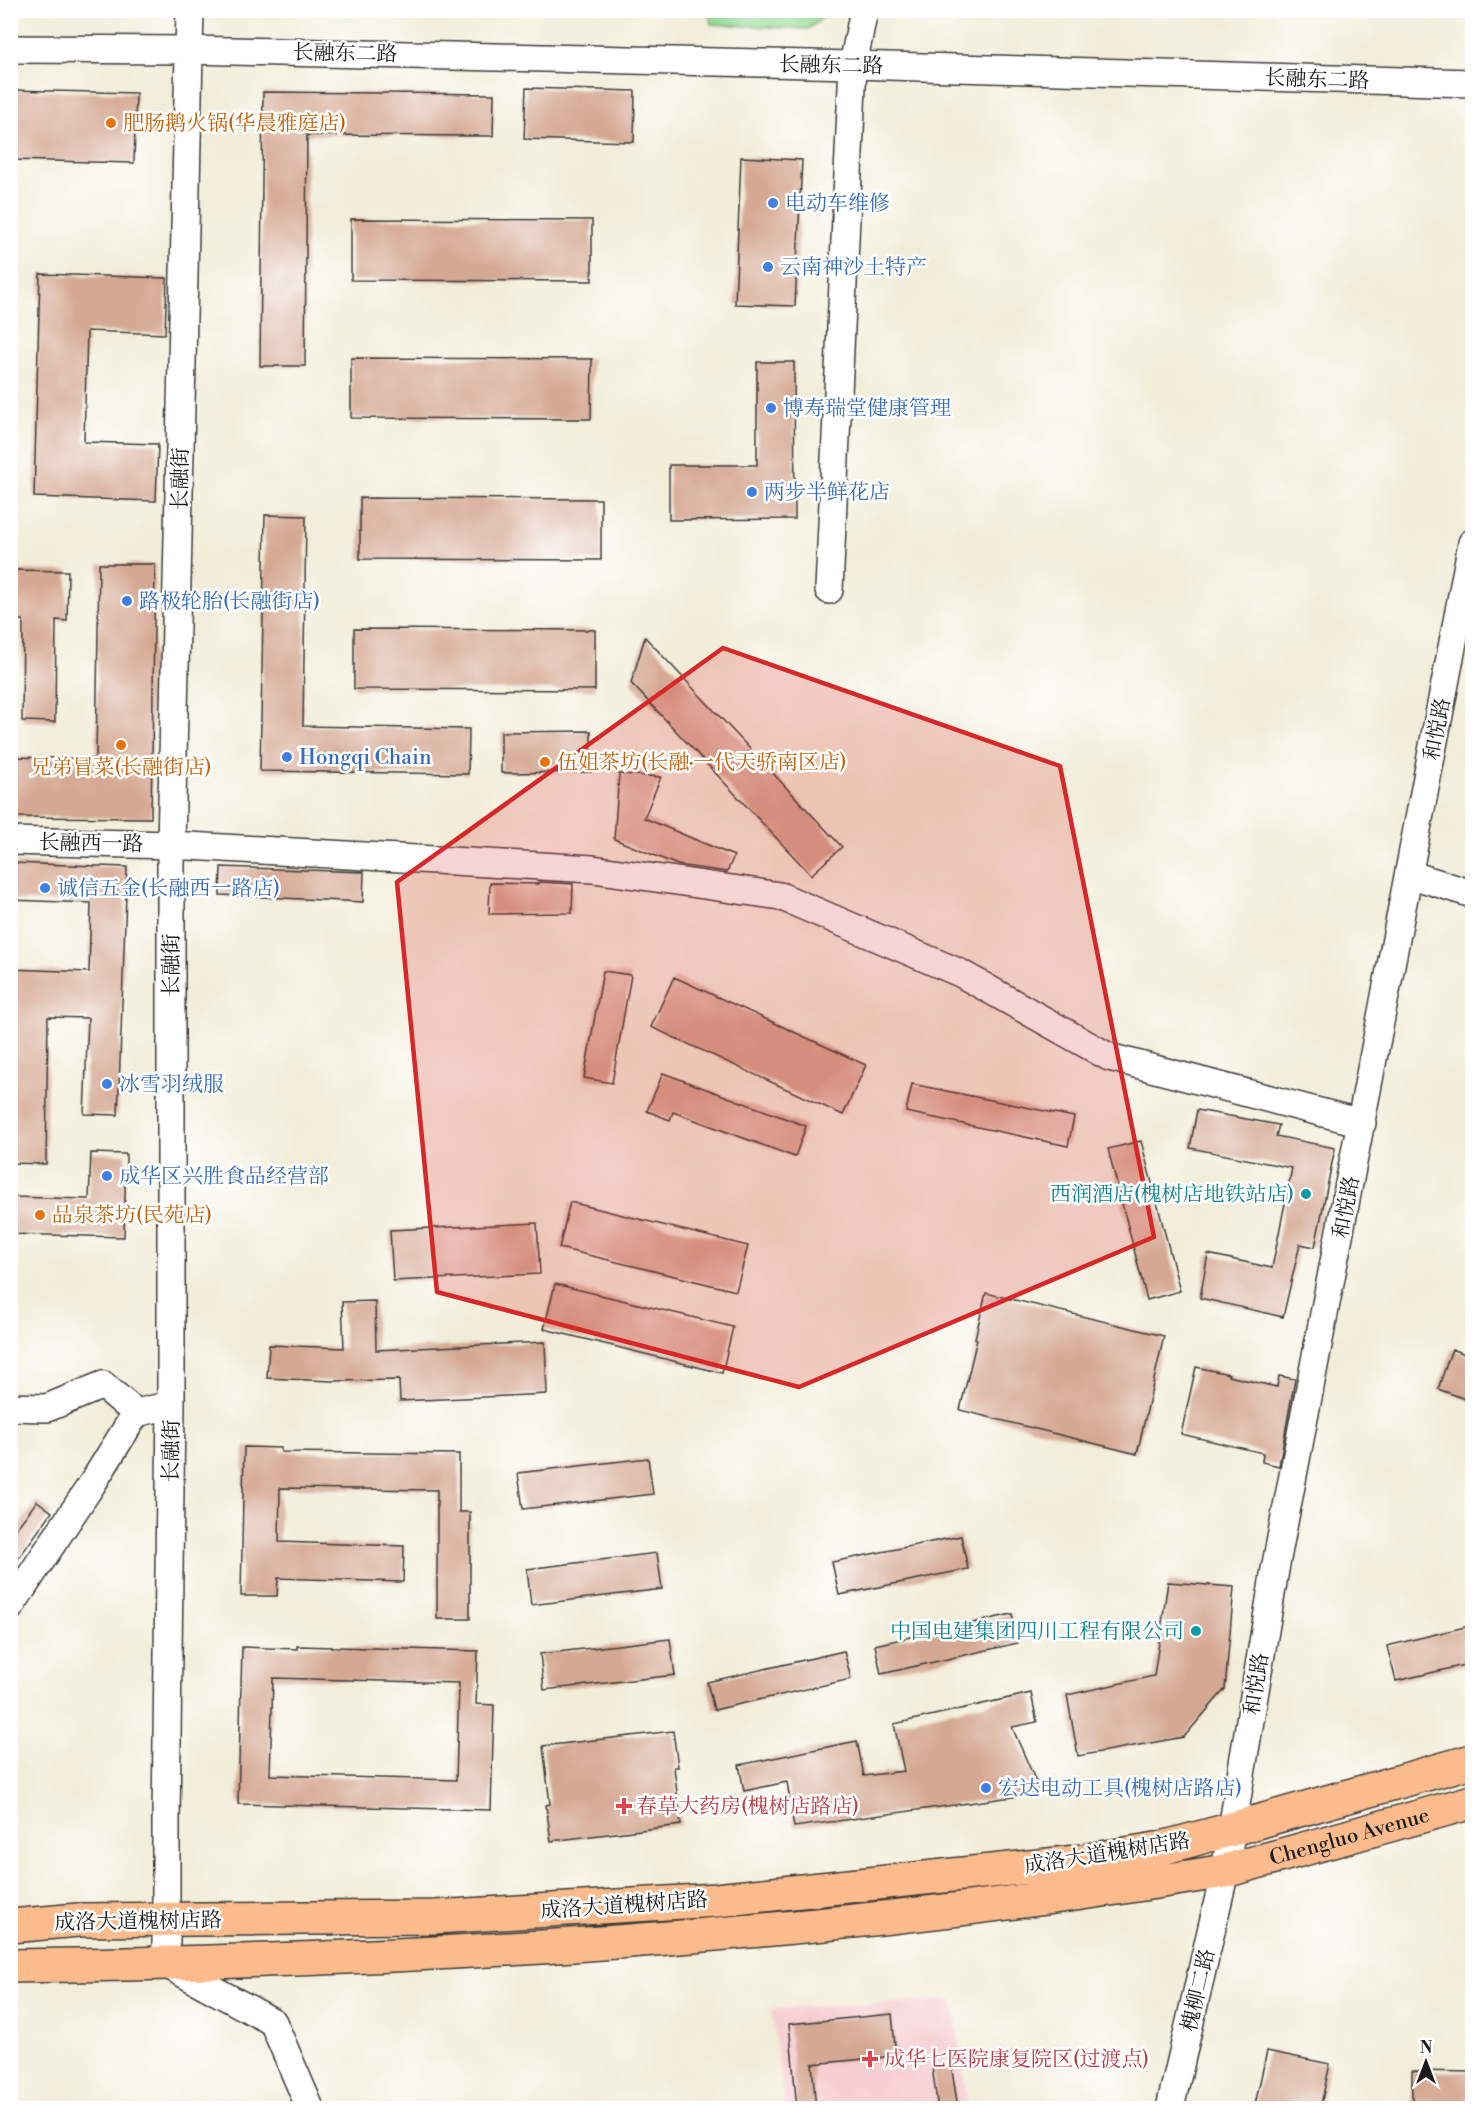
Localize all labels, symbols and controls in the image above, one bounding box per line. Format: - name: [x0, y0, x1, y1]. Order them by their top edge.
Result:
- street label: 长融东二路: [292, 40, 398, 68]
- street label: 长融东二路: [778, 52, 884, 80]
- street label: 长融东二路: [1264, 65, 1370, 95]
- place label: 肥肠鹅火锅(华晨雅庭店): [123, 111, 346, 137]
- marker: 肥肠鹅火锅(华晨雅庭店): [104, 116, 118, 130]
- place label: 电动车维修: [785, 191, 890, 217]
- marker: 电动车维修: [766, 196, 780, 210]
- place label: 云南神沙土特产: [780, 255, 927, 281]
- marker: 云南神沙土特产: [761, 260, 775, 274]
- place label: 博寿瑞堂健康管理: [783, 396, 951, 422]
- marker: 博寿瑞堂健康管理: [764, 401, 778, 415]
- street label: 长融街: [167, 447, 195, 511]
- place label: 两步半鲜花店: [764, 480, 890, 506]
- marker: 两步半鲜花店: [745, 485, 759, 499]
- place label: 路极轮胎(长融街店): [139, 589, 320, 615]
- marker: 路极轮胎(长融街店): [120, 594, 134, 608]
- street label: 和悦路: [1419, 696, 1457, 763]
- marker: 兄弟冒菜(长融街店): [114, 738, 128, 752]
- place label: Hongqi Chain: [299, 745, 432, 771]
- marker: Hongqi Chain: [280, 750, 294, 764]
- place label: 伍姐茶坊(长融·一代天骄南区店): [557, 750, 846, 776]
- place label: 兄弟冒菜(长融街店): [31, 755, 211, 781]
- marker: 伍姐茶坊(长融·一代天骄南区店): [538, 755, 552, 769]
- street label: 长融西一路: [38, 830, 144, 858]
- place label: 诚信五金(长融西一路店): [57, 876, 280, 902]
- marker: 诚信五金(长融西一路店): [38, 881, 52, 895]
- street label: 长融街: [159, 934, 185, 997]
- place label: 冰雪羽绒服: [119, 1072, 224, 1098]
- marker: 冰雪羽绒服: [100, 1077, 114, 1091]
- place label: 成华区兴胜食品经营部: [119, 1164, 329, 1190]
- marker: 成华区兴胜食品经营部: [100, 1169, 114, 1183]
- street label: 和悦路: [1328, 1174, 1366, 1241]
- place label: 西润酒店(槐树店地铁站店): [1050, 1182, 1294, 1208]
- marker: 西润酒店(槐树店地铁站店): [1299, 1187, 1313, 1201]
- place label: 品泉茶坊(民苑店): [52, 1203, 212, 1229]
- marker: 品泉茶坊(民苑店): [33, 1208, 47, 1222]
- street label: 长融街: [158, 1419, 186, 1483]
- place label: 中国电建集团四川工程有限公司: [890, 1619, 1184, 1645]
- marker: 中国电建集团四川工程有限公司: [1189, 1624, 1203, 1638]
- street label: 和悦路: [1239, 1651, 1275, 1717]
- place label: 宏达电动工具(槐树店路店): [998, 1776, 1242, 1802]
- marker: 宏达电动工具(槐树店路店): [979, 1781, 993, 1795]
- place label: 春草大药房(槐树店路店): [636, 1794, 859, 1820]
- marker: 春草大药房(槐树店路店): [617, 1799, 631, 1813]
- street label: Chengluo Avenue: [1267, 1803, 1432, 1872]
- street label: 成洛大道槐树店路: [1022, 1828, 1192, 1880]
- street label: 成洛大道槐树店路: [539, 1887, 709, 1925]
- street label: 成洛大道槐树店路: [54, 1908, 222, 1936]
- street label: 槐柳二路: [1177, 1946, 1221, 2034]
- north arrow: [1396, 2032, 1456, 2092]
- text: N: [1420, 2038, 1433, 2058]
- place label: 成华七医院康复院区(过渡点): [884, 2047, 1149, 2073]
- marker: 成华七医院康复院区(过渡点): [861, 2050, 879, 2068]

